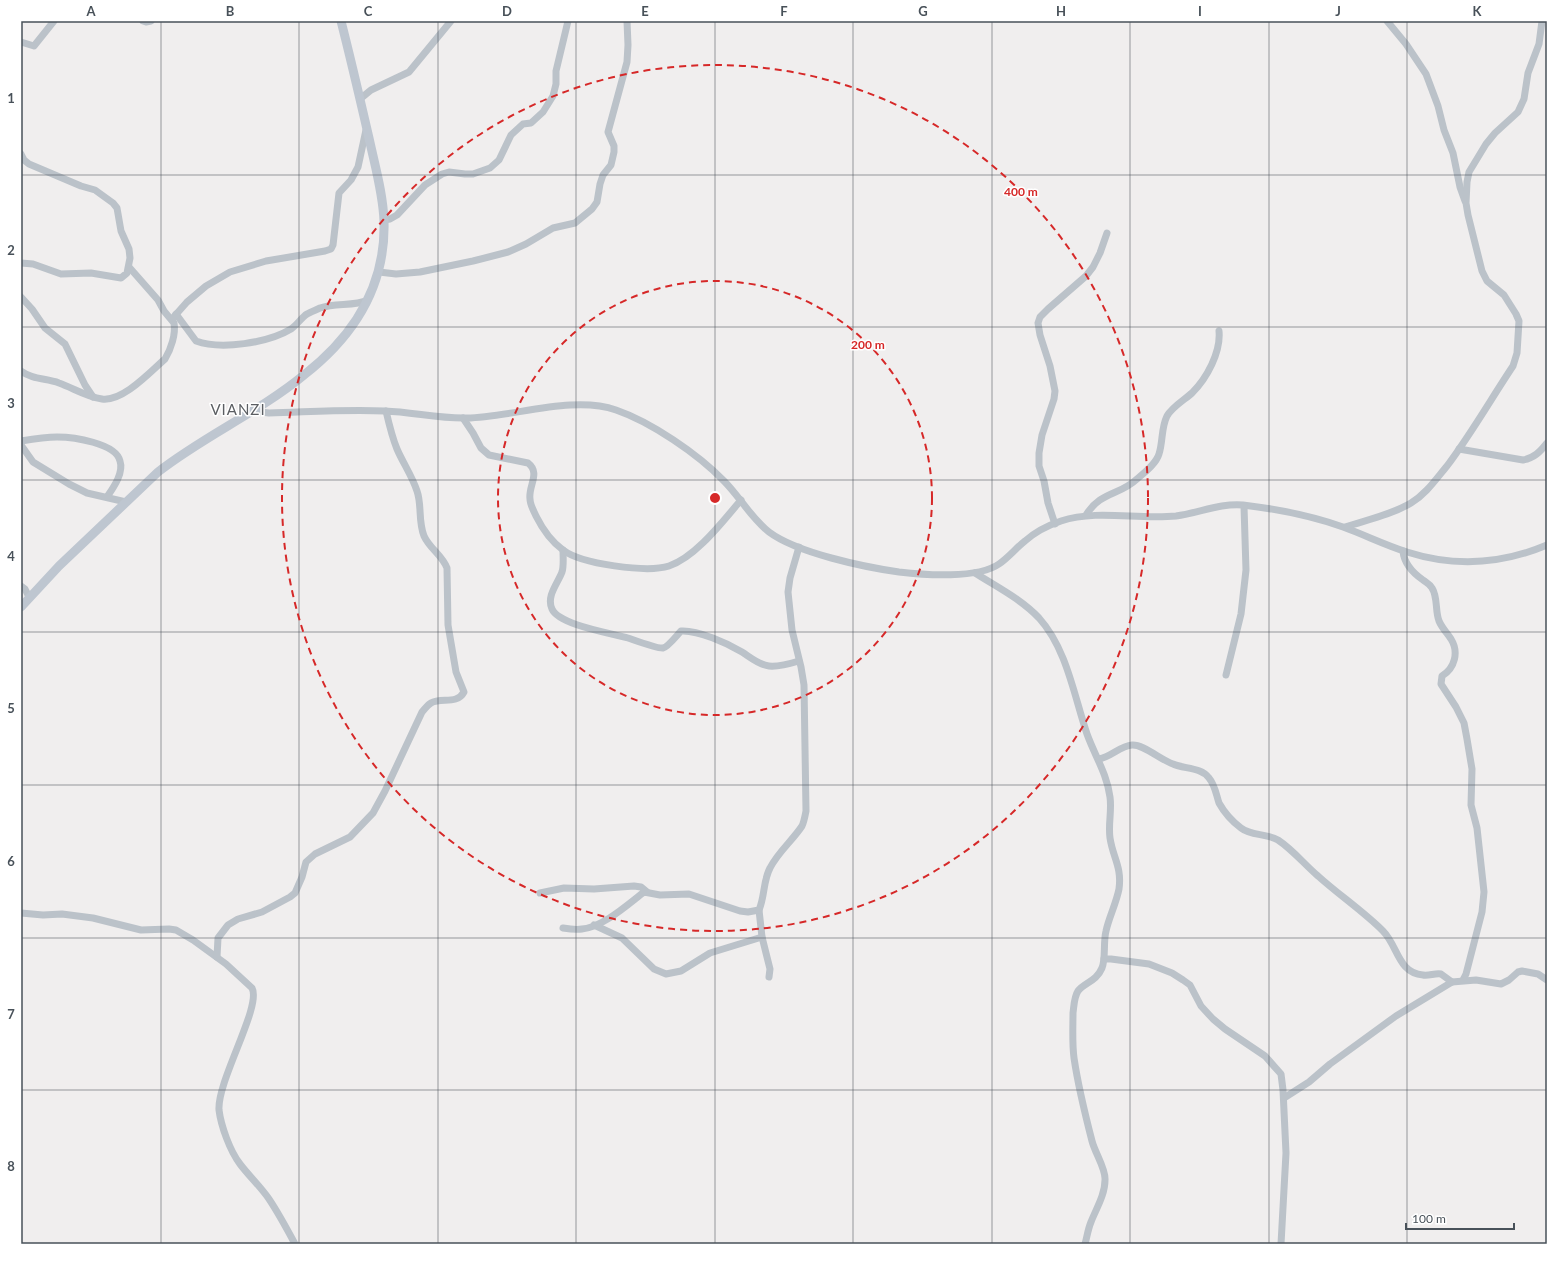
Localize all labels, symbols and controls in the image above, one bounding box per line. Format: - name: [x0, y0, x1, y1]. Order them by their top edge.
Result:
- text: A: [85, 3, 96, 19]
- text: B: [226, 3, 235, 19]
- text: C: [364, 3, 373, 19]
- text: D: [502, 3, 512, 19]
- text: E: [641, 3, 649, 19]
- text: F: [780, 3, 788, 19]
- text: G: [918, 3, 928, 19]
- text: H: [1056, 3, 1066, 19]
- text: I: [1198, 3, 1202, 19]
- text: J: [1335, 3, 1341, 19]
- text: K: [1473, 3, 1483, 19]
- text: 1: [7, 90, 15, 106]
- text: 400 m: [1004, 184, 1038, 199]
- text: 2: [7, 242, 15, 258]
- text: 200 m: [851, 337, 885, 352]
- text: 3: [7, 395, 15, 411]
- district label: VIANZI: [210, 400, 266, 418]
- centre of rings: [708, 491, 722, 505]
- text: 4: [7, 548, 15, 564]
- text: 5: [7, 700, 15, 716]
- text: 6: [7, 853, 15, 869]
- text: 7: [7, 1006, 15, 1022]
- text: 8: [7, 1158, 15, 1174]
- scale bar: [1406, 1205, 1514, 1231]
- text: 100 m: [1412, 1211, 1446, 1226]

